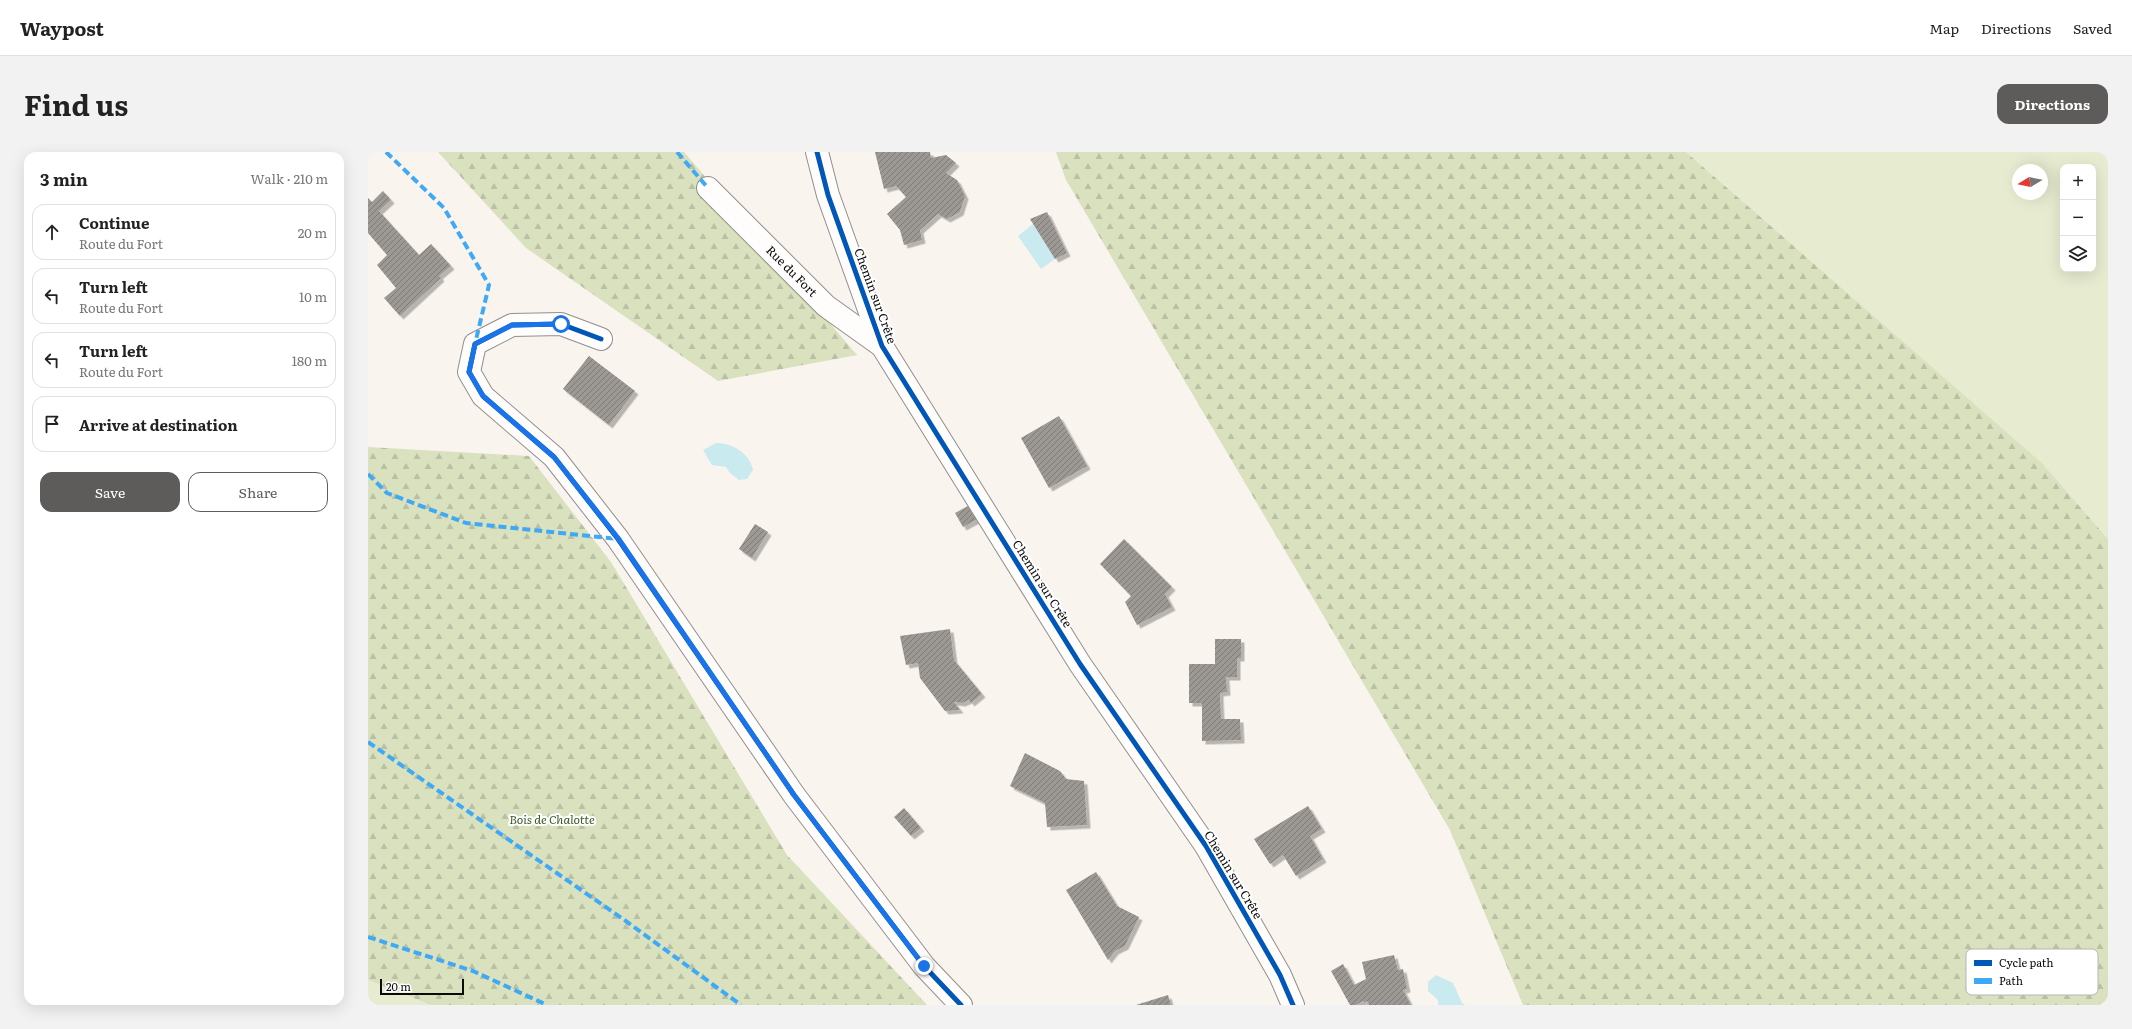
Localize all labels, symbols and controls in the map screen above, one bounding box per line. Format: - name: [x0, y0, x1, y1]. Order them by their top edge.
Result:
- text: Waypost: [20, 14, 104, 42]
- text: Map: [1929, 18, 1959, 38]
- text: Directions: [1981, 18, 2051, 38]
- text: Saved: [2073, 18, 2112, 38]
- text: Find us: [24, 83, 128, 125]
- button: Directions: [1997, 84, 2108, 124]
- north arrow: [2012, 164, 2048, 200]
- map controls: [2060, 164, 2096, 272]
- button: +: [2060, 164, 2096, 200]
- text: 3 min: [40, 166, 88, 191]
- text: Walk · 210 m: [251, 169, 328, 188]
- button: −: [2060, 200, 2096, 236]
- text: Continue: [79, 211, 149, 234]
- icon: ahead: [41, 221, 63, 243]
- text: 20 m: [298, 223, 327, 242]
- text: Route du Fort: [79, 234, 163, 253]
- button: layers: [2060, 236, 2096, 272]
- street label: Rue du Fort: [762, 241, 822, 301]
- street label: Chemin sur Crête: [850, 245, 902, 346]
- text: Turn left: [79, 275, 148, 298]
- icon: left: [41, 285, 63, 307]
- text: 10 m: [299, 287, 327, 306]
- text: Route du Fort: [79, 298, 163, 317]
- route start: [552, 315, 570, 333]
- text: Turn left: [79, 339, 148, 362]
- icon: left: [41, 349, 63, 371]
- text: 180 m: [292, 351, 327, 370]
- text: Route du Fort: [79, 362, 163, 381]
- icon: arrive: [41, 413, 63, 435]
- text: Arrive at destination: [79, 413, 238, 436]
- button: Save: [40, 472, 180, 512]
- button: Share: [188, 472, 328, 512]
- street label: Chemin sur Crête: [1009, 536, 1077, 631]
- park label: Bois de Chalotte: [509, 810, 595, 828]
- street label: Chemin sur Crête: [1200, 827, 1267, 922]
- legend: [1966, 949, 2098, 995]
- text: Cycle path: [1999, 954, 2054, 970]
- route end: [915, 957, 933, 975]
- text: Path: [1999, 972, 2023, 988]
- scale bar: [380, 977, 464, 996]
- text: 20 m: [386, 978, 411, 994]

